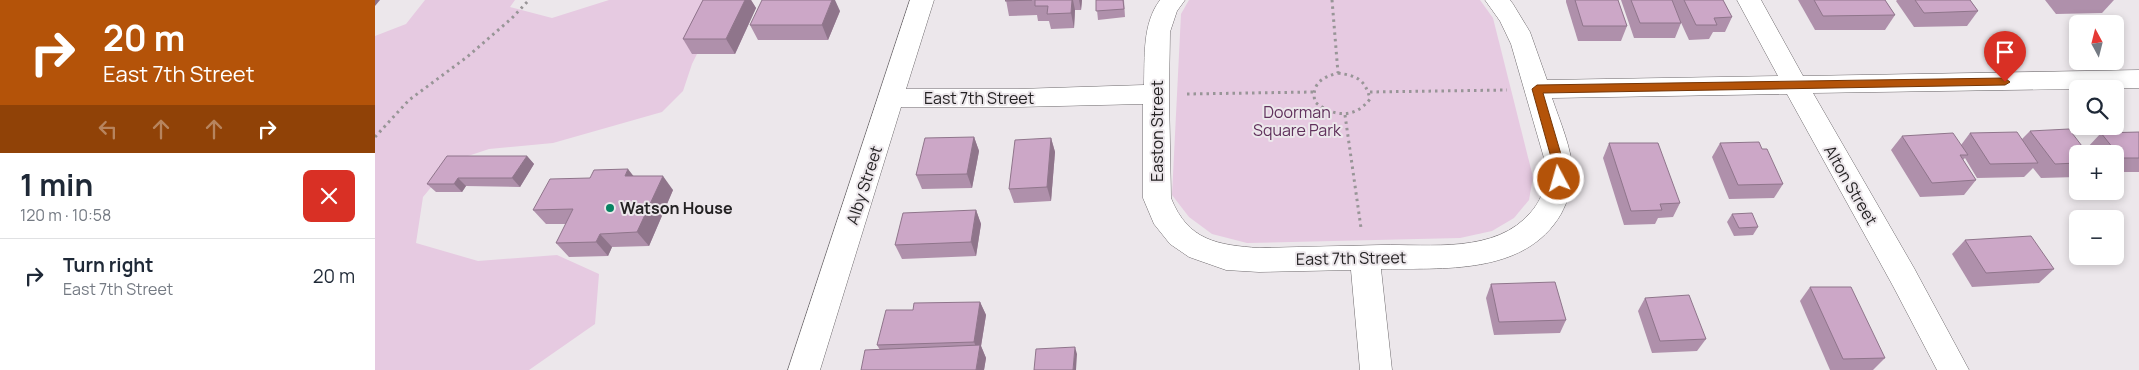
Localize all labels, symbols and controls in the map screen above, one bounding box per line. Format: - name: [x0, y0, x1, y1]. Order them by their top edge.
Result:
- text: 20 m: [103, 14, 185, 62]
- north arrow: [2069, 15, 2124, 70]
- map controls: [2069, 15, 2124, 265]
- icon: right: [20, 20, 85, 85]
- pin: [1984, 31, 2026, 82]
- icon: arrive: [1991, 38, 2019, 66]
- text: East 7th Street: [103, 59, 254, 89]
- street label: Easton Street: [1146, 80, 1168, 182]
- button: search: [2069, 80, 2124, 135]
- street label: East 7th Street: [924, 87, 1034, 109]
- park label: Doorman Square Park: [1253, 101, 1342, 141]
- icon: left: [94, 115, 122, 143]
- icon: ahead: [147, 115, 175, 143]
- icon: ahead: [200, 115, 228, 143]
- icon: right: [253, 115, 281, 143]
- street label: Alton Street: [1819, 141, 1883, 229]
- street label: Alby Street: [841, 143, 887, 227]
- button: +: [2069, 145, 2124, 200]
- position arrow: [1532, 152, 1584, 204]
- text: 1 min: [20, 164, 93, 205]
- button: close: [303, 170, 355, 222]
- place label: Watson House: [620, 197, 733, 219]
- marker: Watson House: [604, 202, 616, 214]
- text: 120 m · 10:58: [20, 204, 111, 226]
- button: −: [2069, 210, 2124, 265]
- street label: East 7th Street: [1296, 246, 1406, 270]
- text: Turn right: [63, 252, 153, 278]
- icon: right: [20, 262, 48, 290]
- text: 20 m: [313, 263, 355, 289]
- text: East 7th Street: [63, 278, 173, 300]

